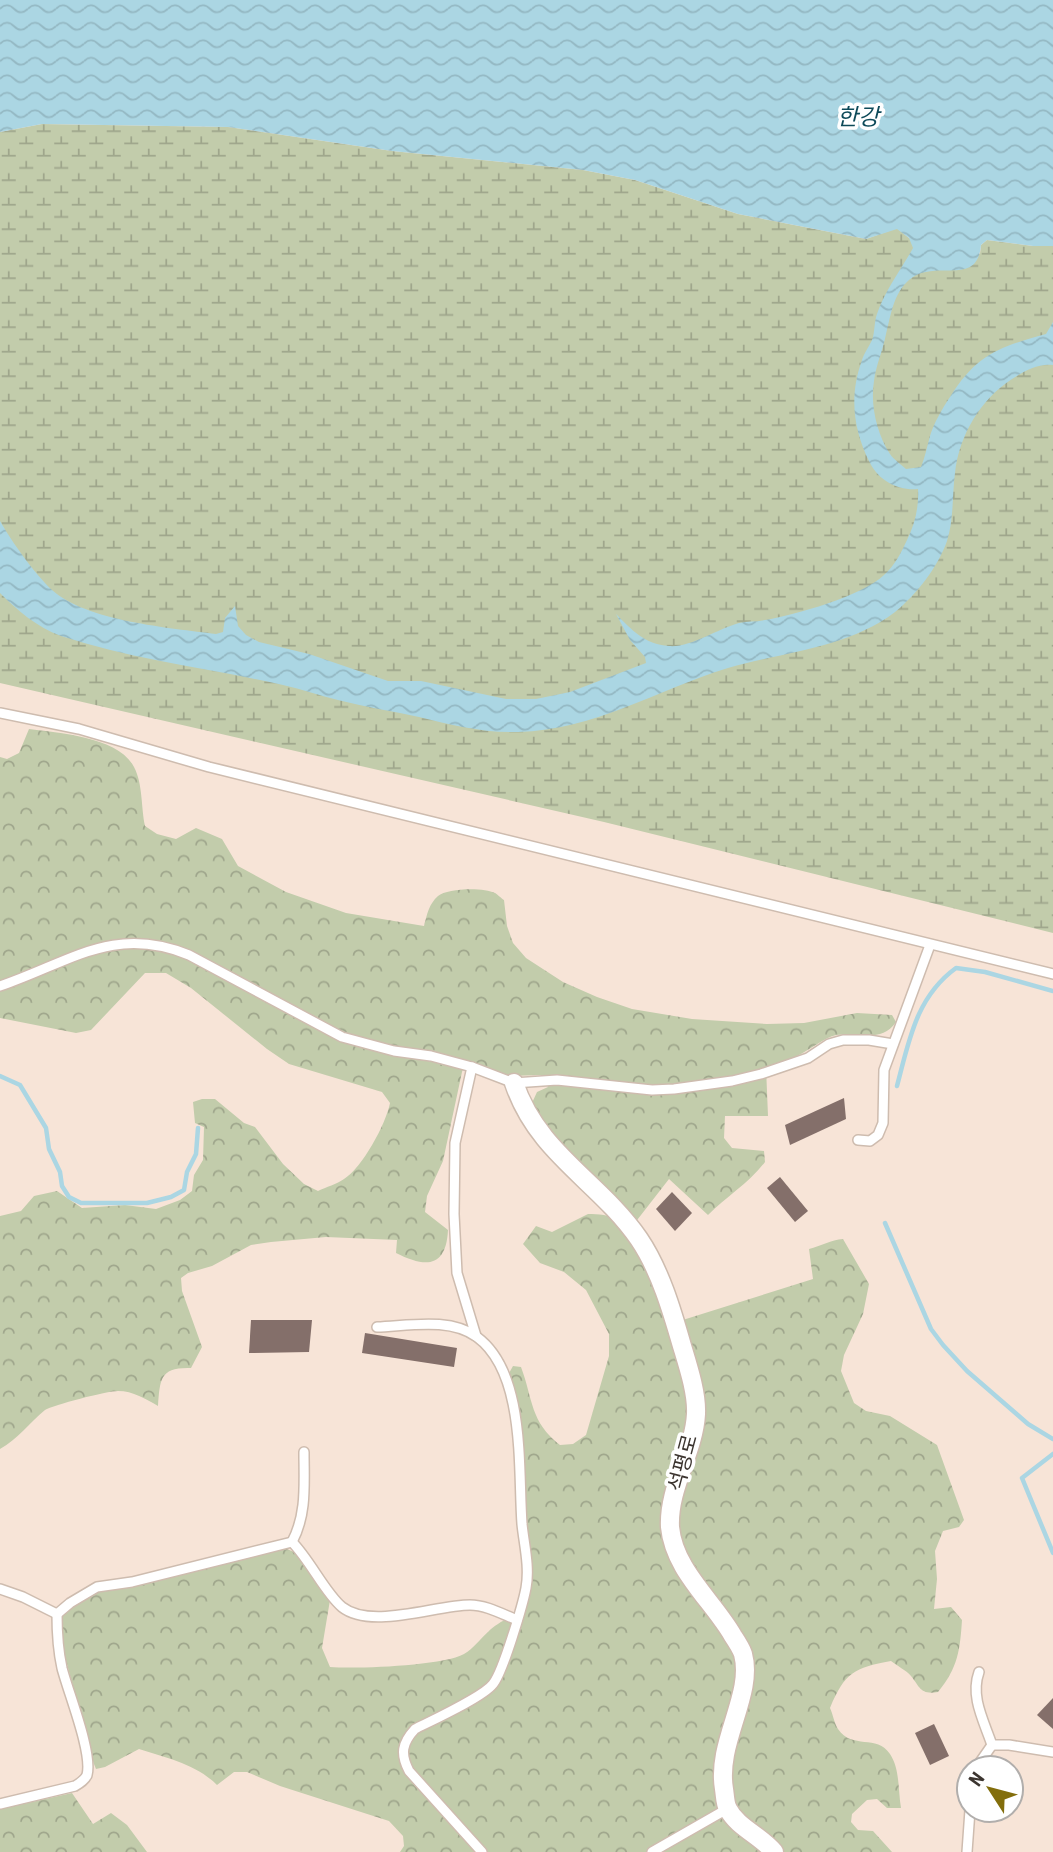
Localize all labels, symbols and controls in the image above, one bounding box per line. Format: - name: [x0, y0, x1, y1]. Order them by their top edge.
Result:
- water label: 한강: [837, 104, 882, 131]
- street label: 석평로: [664, 1432, 702, 1494]
- north arrow: [955, 1754, 1025, 1824]
- text: N: [964, 1768, 989, 1791]

